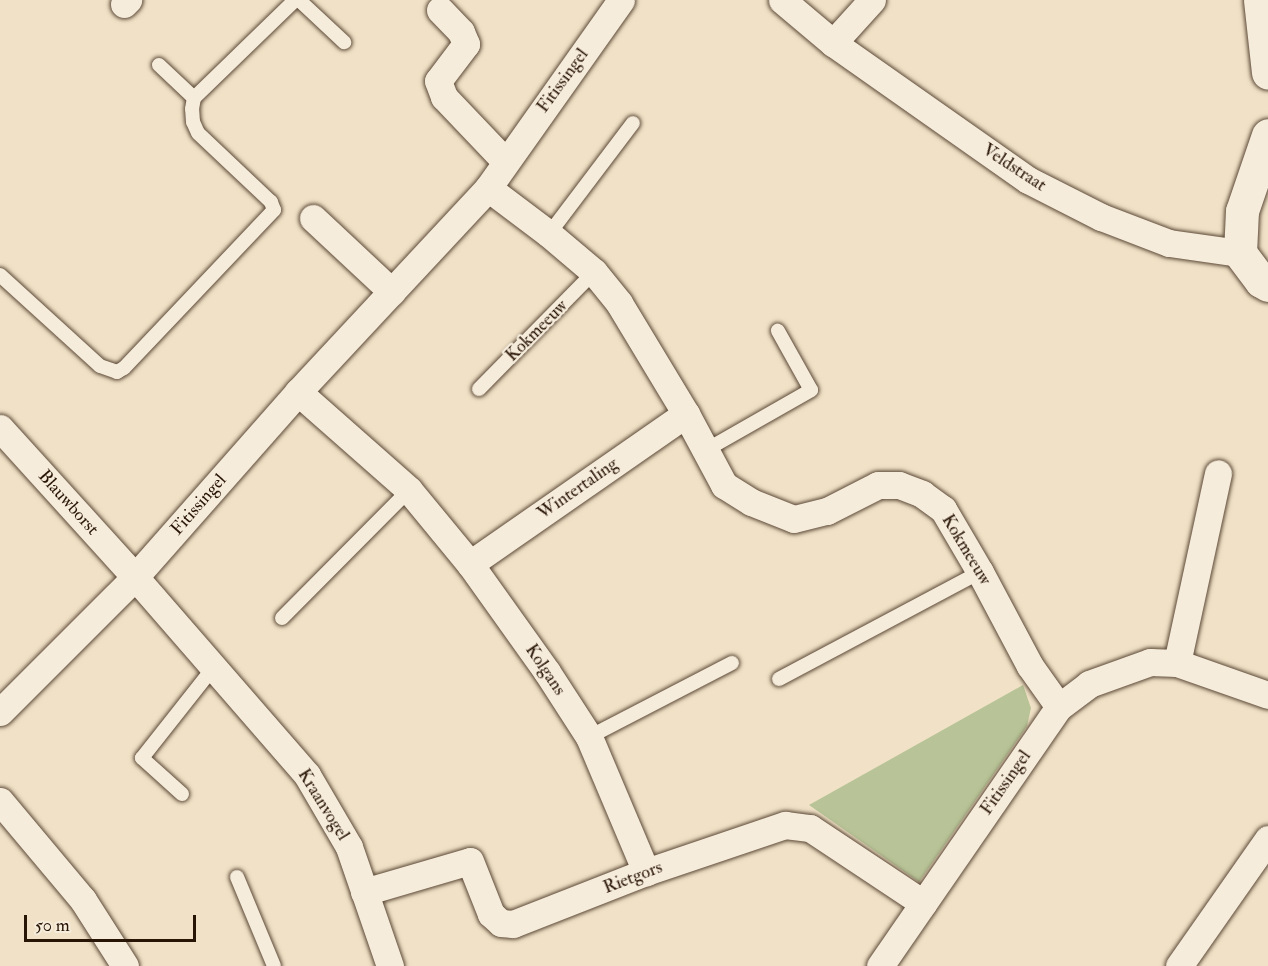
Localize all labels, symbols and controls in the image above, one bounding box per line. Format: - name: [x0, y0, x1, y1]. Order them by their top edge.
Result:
- street label: Fitissingel: [533, 45, 593, 117]
- street label: Veldstraat: [978, 139, 1050, 197]
- street label: Kokmeeuw: [502, 296, 572, 366]
- street label: Wintertaling: [534, 453, 622, 525]
- street label: Blauwborst: [33, 466, 103, 540]
- street label: Fitissingel: [167, 470, 231, 540]
- street label: Kokmeeuw: [936, 511, 996, 589]
- street label: Kolgans: [520, 640, 570, 700]
- street label: Fitissingel: [976, 747, 1036, 819]
- street label: Kraanvogel: [293, 765, 353, 845]
- street label: Rietgors: [600, 857, 666, 899]
- scale bar: [27, 903, 200, 941]
- text: 50 m: [35, 914, 70, 937]

